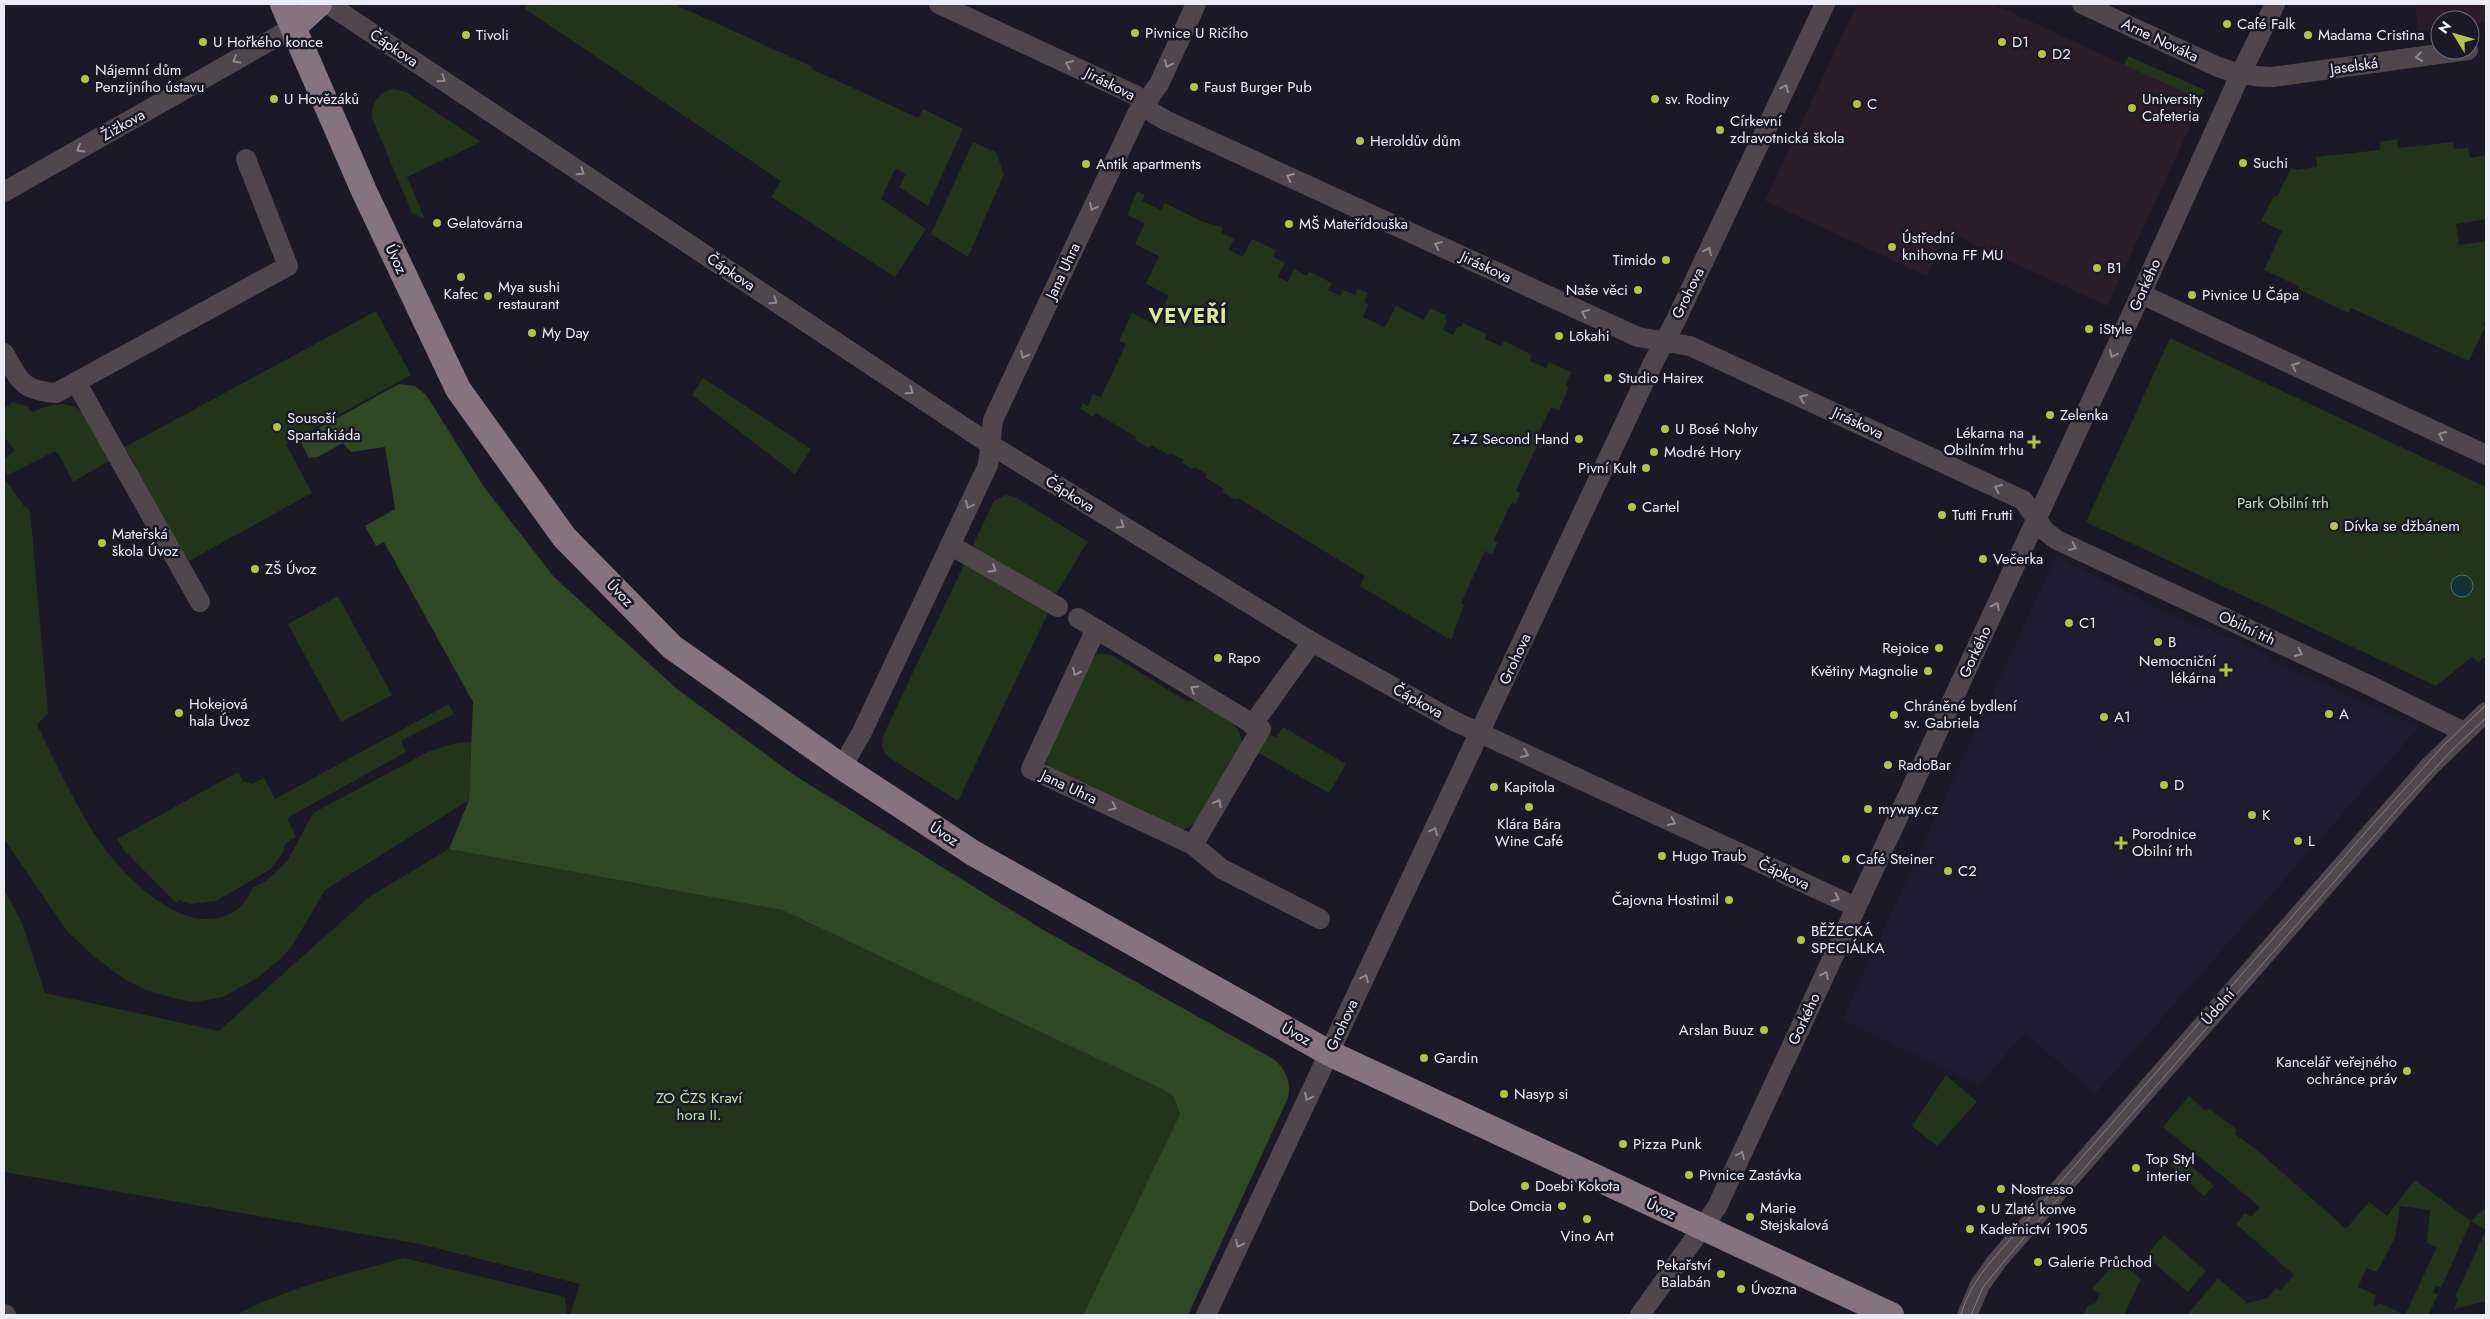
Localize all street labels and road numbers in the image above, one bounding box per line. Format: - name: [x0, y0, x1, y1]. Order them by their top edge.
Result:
- street label: Arne Nováka: [2118, 13, 2202, 67]
- street label: Čápkova: [365, 24, 423, 72]
- street label: Jaselská: [2327, 52, 2379, 81]
- street label: Jiráskova: [1079, 61, 1139, 106]
- street label: Žižkova: [97, 104, 149, 146]
- street label: Jana Uhra: [1040, 239, 1086, 305]
- street label: Úvoz: [380, 240, 412, 278]
- street label: Jiráskova: [1455, 245, 1515, 288]
- street label: Čápkova: [702, 248, 760, 296]
- street label: Gorkého: [2124, 255, 2166, 315]
- street label: Grohova: [1666, 264, 1710, 322]
- street label: Jiráskova: [1827, 401, 1887, 444]
- street label: Čápkova: [1041, 470, 1099, 518]
- street label: Úvoz: [601, 574, 639, 612]
- street label: Obilní trh: [2215, 605, 2279, 651]
- street label: Gorkého: [1953, 622, 1997, 682]
- street label: Grohova: [1494, 630, 1536, 688]
- street label: Čápkova: [1389, 678, 1447, 724]
- street label: Jana Uhra: [1035, 764, 1101, 810]
- street label: Úvoz: [925, 816, 963, 852]
- street label: Čápkova: [1755, 853, 1813, 895]
- street label: Údolní: [2196, 983, 2241, 1030]
- street label: Gorkého: [1782, 989, 1826, 1049]
- street label: Grohova: [1321, 996, 1363, 1054]
- street label: Úvoz: [1277, 1017, 1315, 1051]
- street label: Úvoz: [1642, 1193, 1680, 1225]

